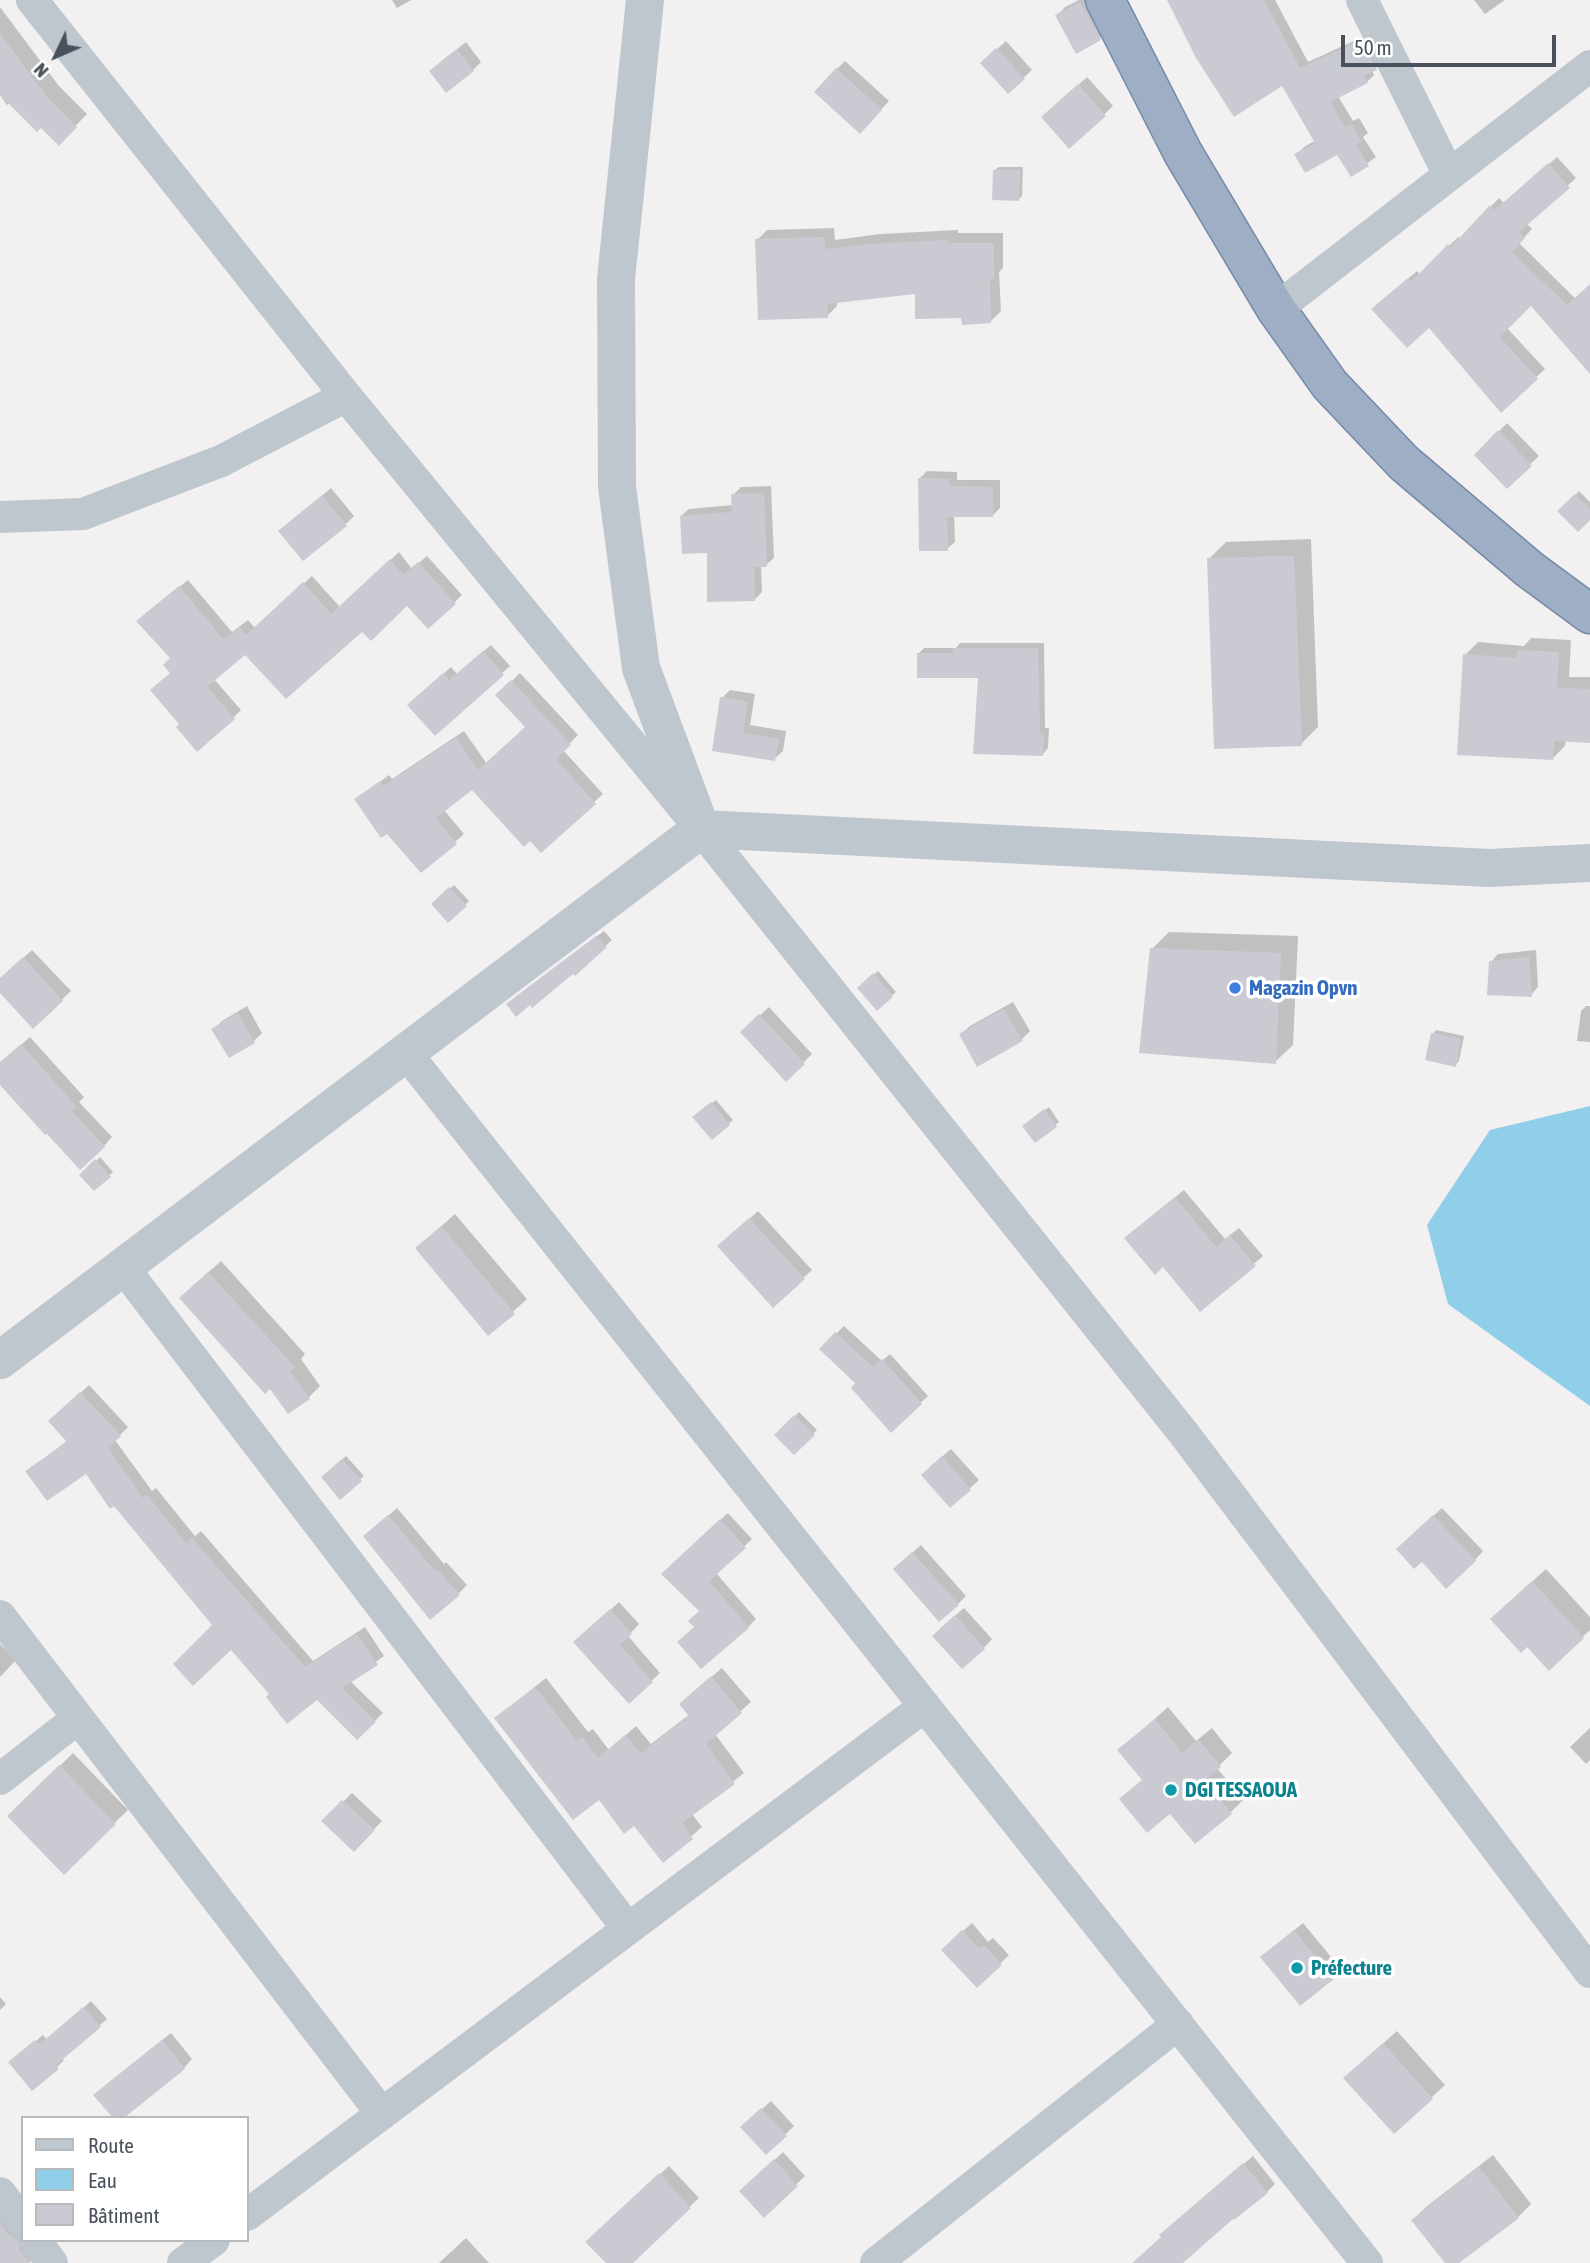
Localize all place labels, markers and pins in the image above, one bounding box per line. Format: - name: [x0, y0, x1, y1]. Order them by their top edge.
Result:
- place label: Magazin Opvn: [1249, 975, 1358, 1001]
- marker: Magazin Opvn: [1227, 980, 1243, 996]
- place label: DGI TESSAOUA: [1185, 1777, 1297, 1803]
- marker: DGI TESSAOUA: [1163, 1782, 1179, 1798]
- place label: Préfecture: [1311, 1955, 1392, 1981]
- marker: Préfecture: [1289, 1960, 1305, 1976]

